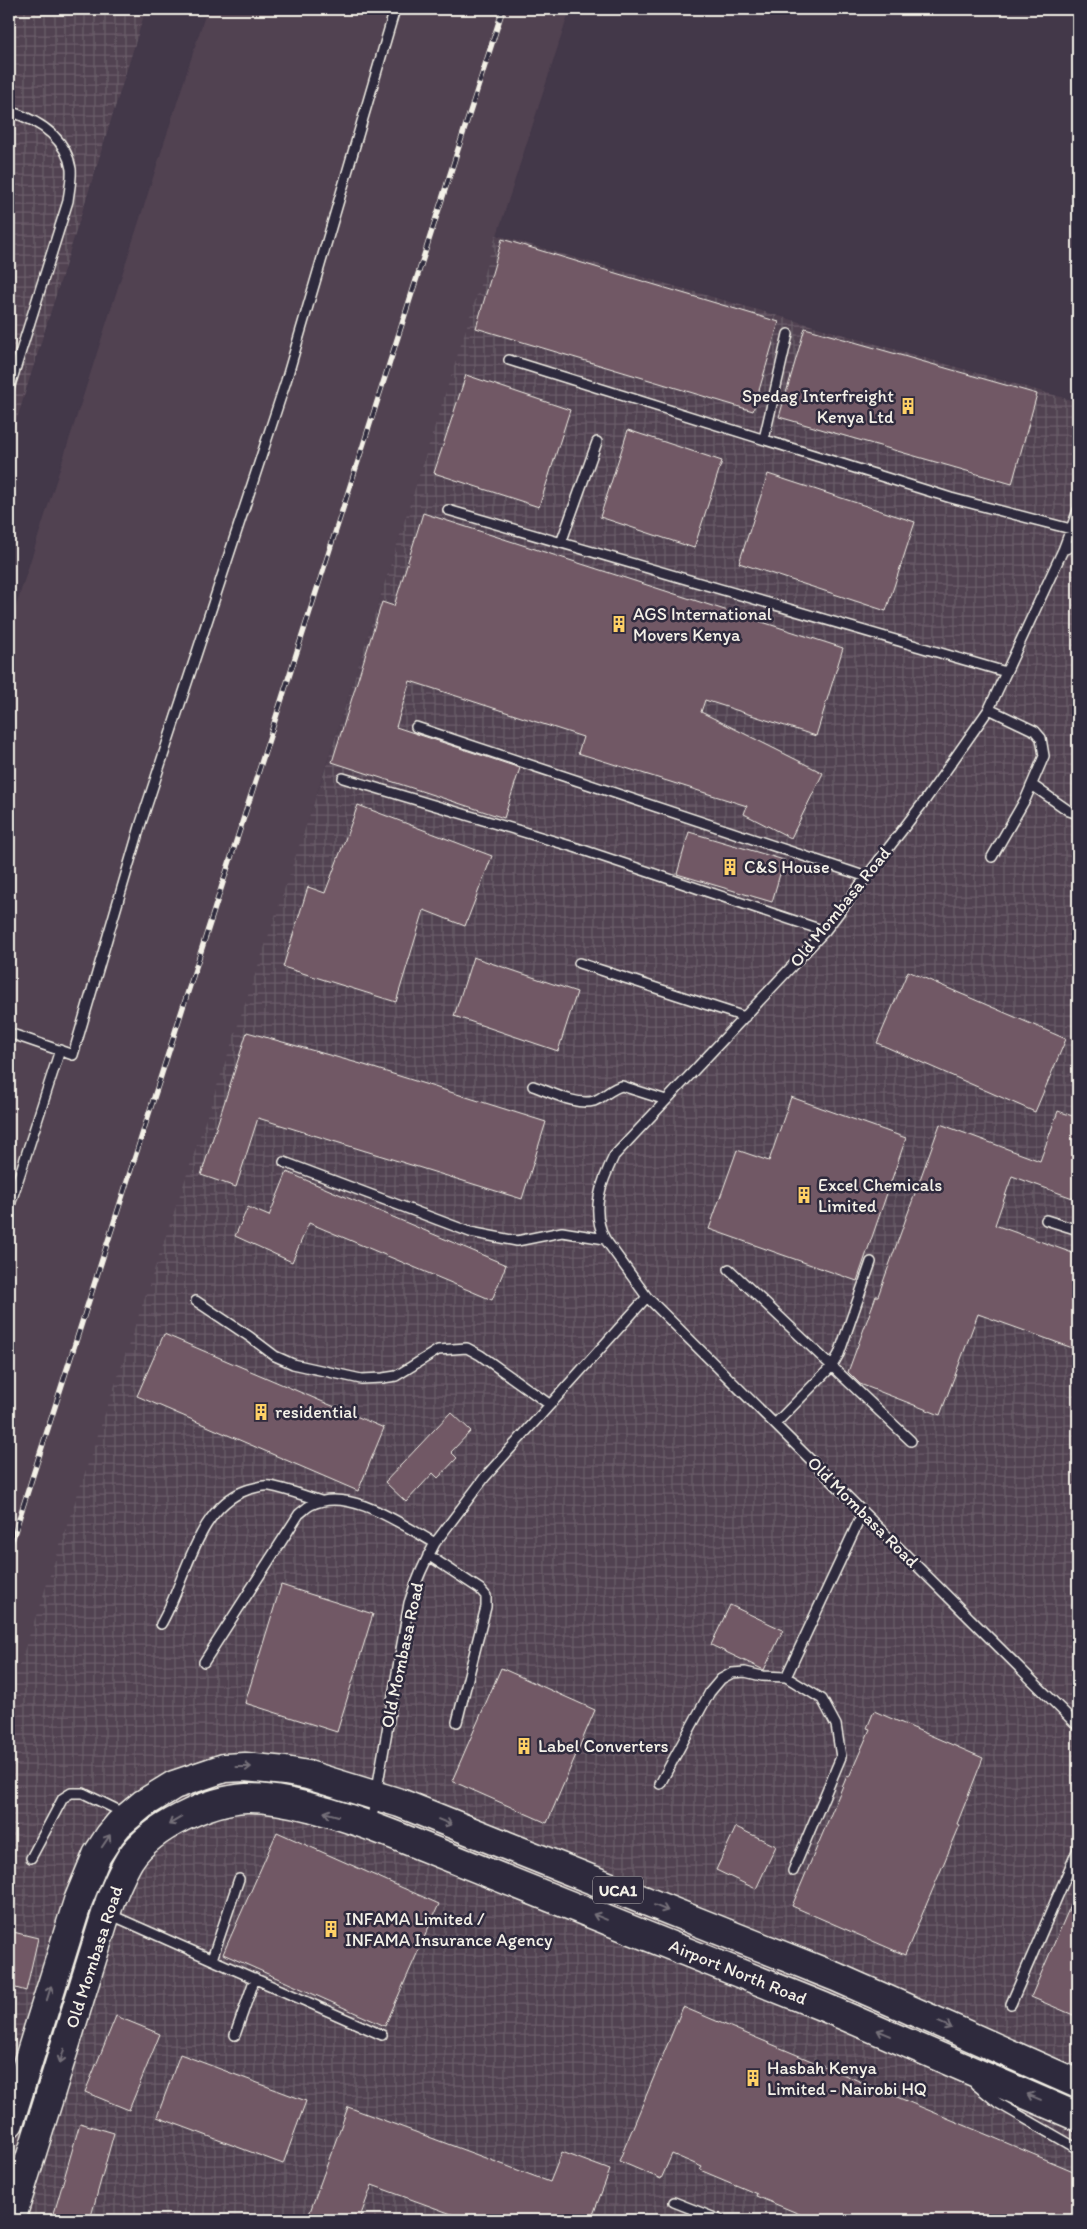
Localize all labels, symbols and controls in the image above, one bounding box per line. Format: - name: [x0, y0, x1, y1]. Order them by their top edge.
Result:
- place label: Spedag Interfreight Kenya Ltd: [742, 385, 894, 428]
- building icon: Spedag Interfreight Kenya Ltd: [898, 396, 918, 416]
- place label: AGS International Movers Kenya: [633, 603, 772, 646]
- building icon: AGS International Movers Kenya: [609, 614, 629, 634]
- street label: Old Mombasa Road: [785, 842, 895, 972]
- place label: C&S House: [744, 856, 830, 878]
- building icon: C&S House: [720, 857, 740, 877]
- place label: Excel Chemicals Limited: [818, 1174, 942, 1217]
- building icon: Excel Chemicals Limited: [794, 1185, 814, 1205]
- place label: residential: [275, 1401, 357, 1423]
- building icon: residential: [251, 1402, 271, 1422]
- street label: Old Mombasa Road: [803, 1452, 923, 1572]
- street label: Old Mombasa Road: [376, 1580, 428, 1730]
- place label: Label Converters: [538, 1735, 669, 1757]
- building icon: Label Converters: [514, 1736, 534, 1756]
- one-way arrow: [236, 1762, 252, 1772]
- one-way arrow: [324, 1809, 340, 1818]
- one-way arrow: [169, 1817, 183, 1827]
- one-way arrow: [437, 1817, 452, 1827]
- one-way arrow: [101, 1835, 111, 1849]
- road number: UCA1: [593, 1876, 643, 1904]
- street label: Old Mombasa Road: [61, 1883, 127, 2031]
- one-way arrow: [653, 1903, 668, 1913]
- place label: INFAMA Limited / INFAMA Insurance Agency: [345, 1908, 553, 1951]
- one-way arrow: [593, 1912, 608, 1921]
- building icon: INFAMA Limited / INFAMA Insurance Agency: [321, 1919, 341, 1939]
- street label: Airport North Road: [666, 1934, 810, 2010]
- one-way arrow: [45, 1985, 55, 2001]
- one-way arrow: [937, 2021, 952, 2030]
- one-way arrow: [877, 2027, 892, 2037]
- one-way arrow: [57, 2047, 66, 2063]
- place label: Hasbah Kenya Limited - Nairobi HQ: [767, 2057, 927, 2100]
- building icon: Hasbah Kenya Limited - Nairobi HQ: [743, 2068, 763, 2088]
- one-way arrow: [1026, 2092, 1041, 2101]

